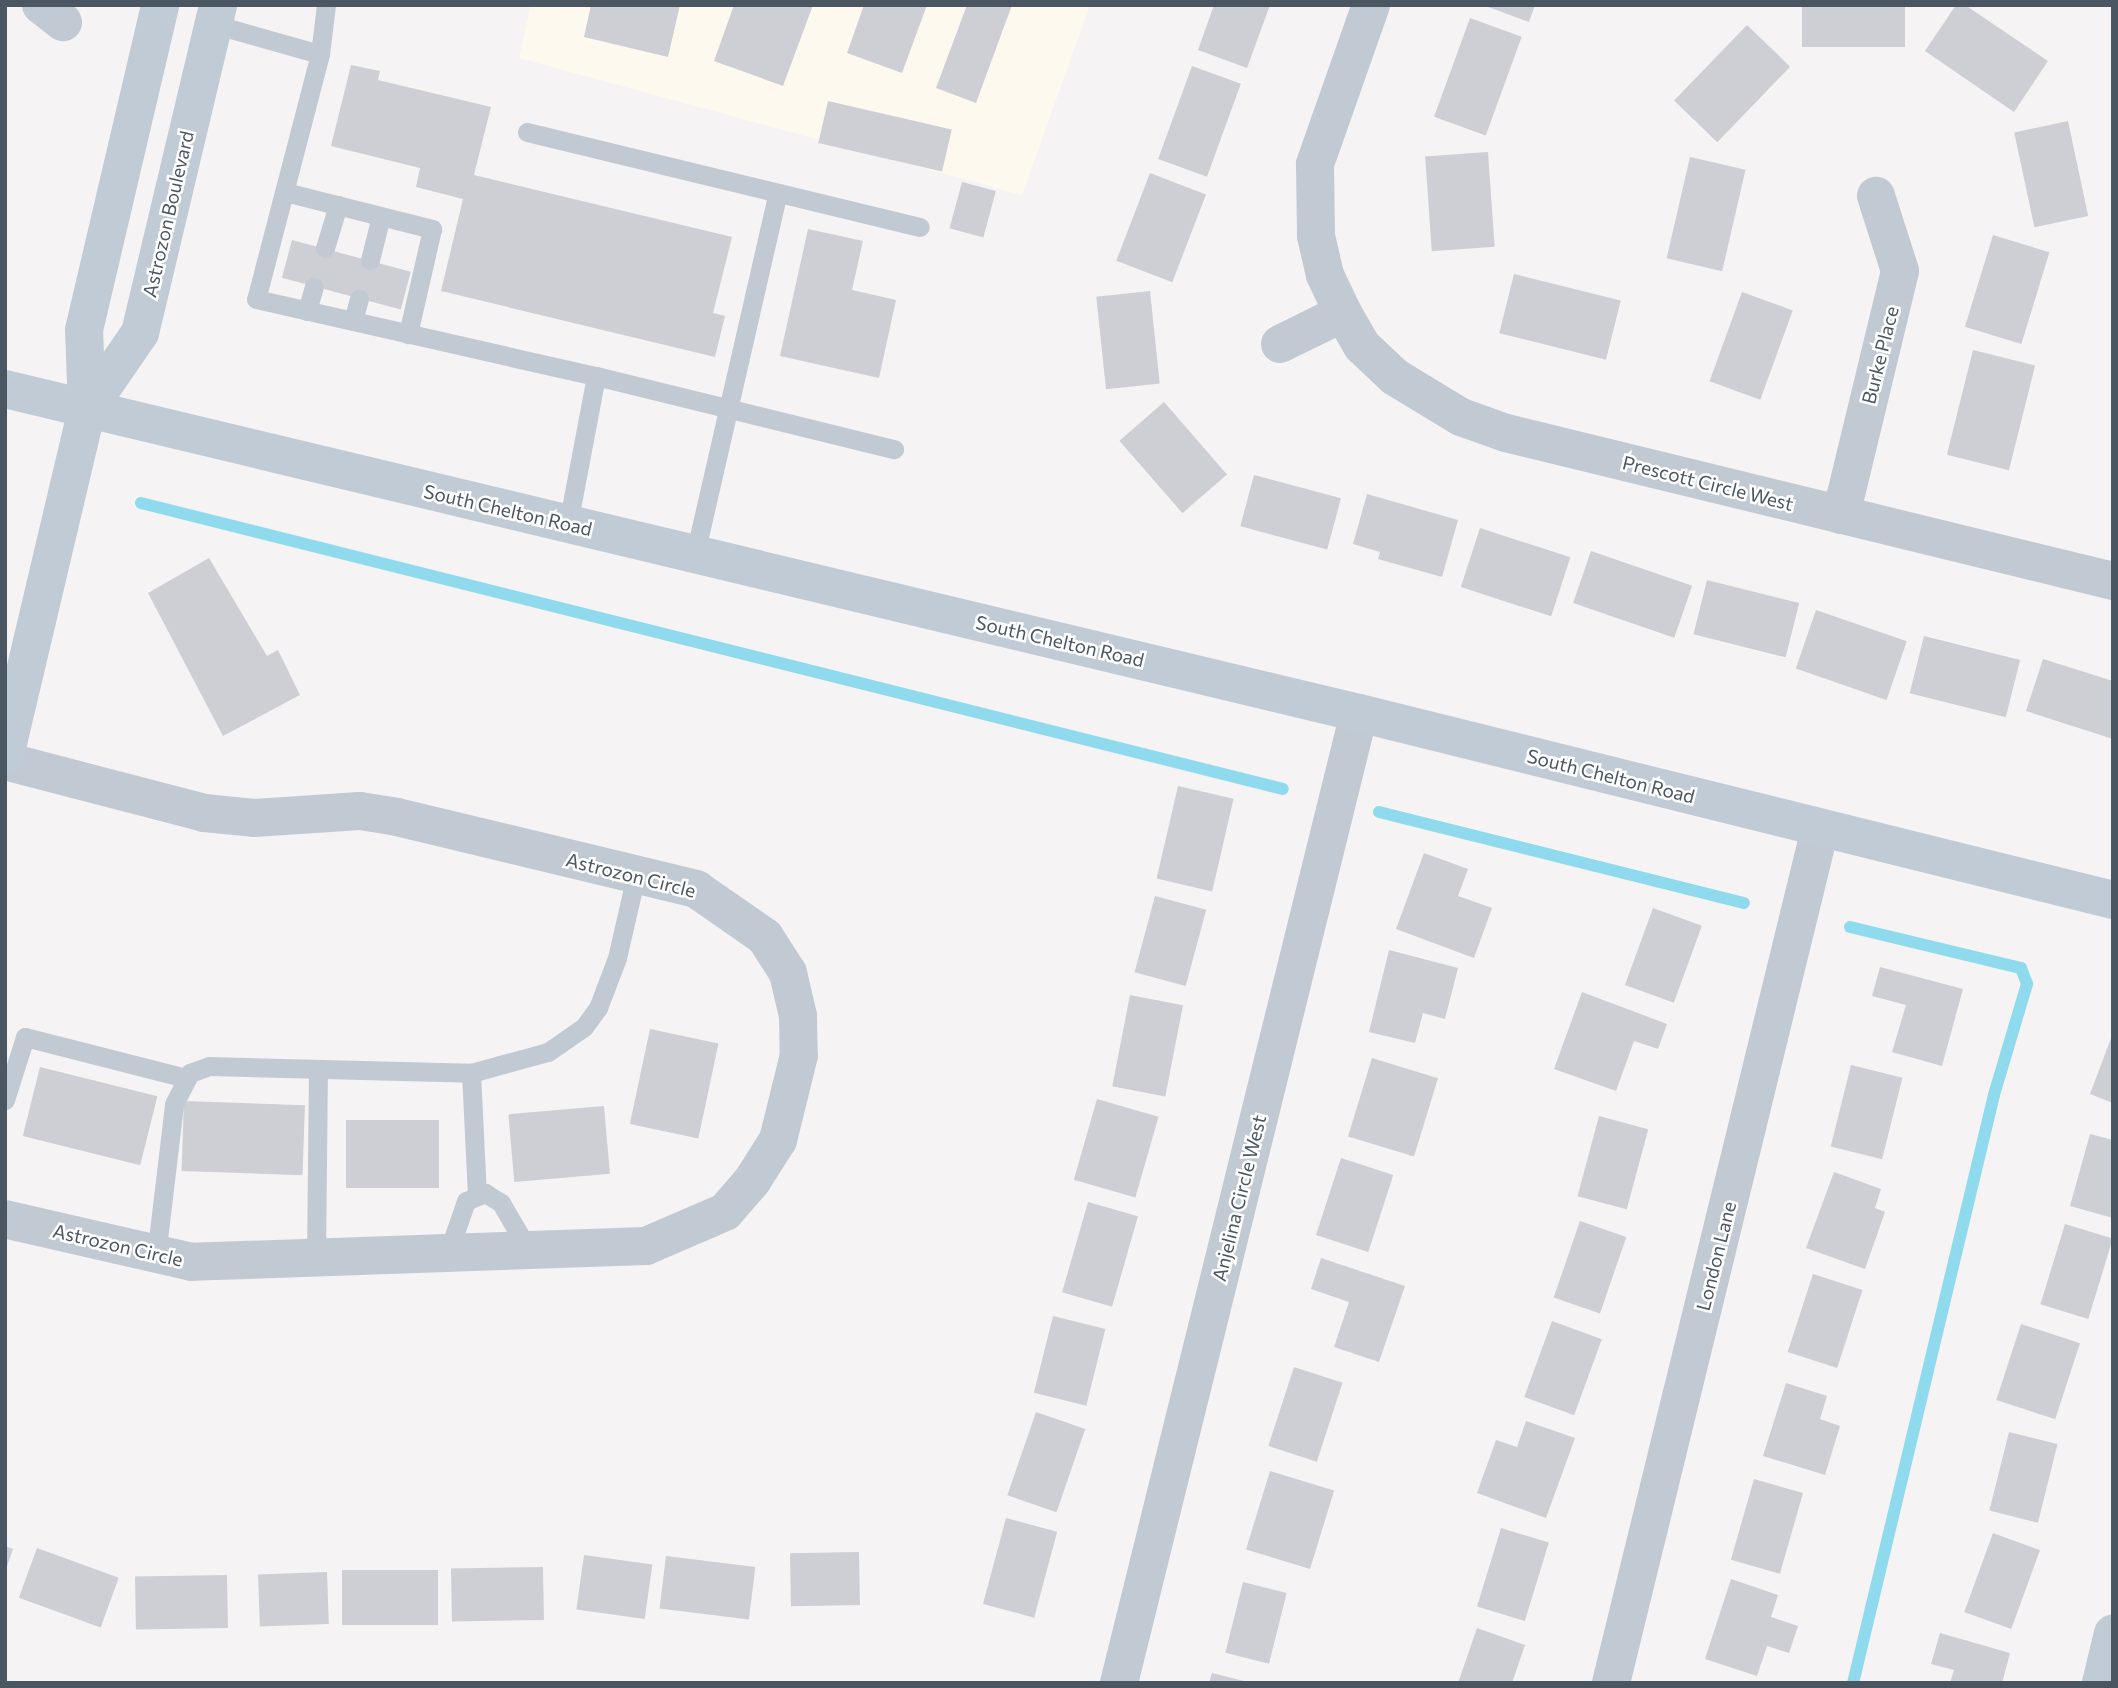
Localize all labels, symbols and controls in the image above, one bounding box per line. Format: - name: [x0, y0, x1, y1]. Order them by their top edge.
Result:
- street label: Astrozon Boulevard: [138, 129, 198, 299]
- street label: Burke Place: [1857, 304, 1903, 406]
- street label: Prescott Circle West: [1620, 451, 1796, 515]
- street label: South Chelton Road: [422, 480, 594, 540]
- street label: South Chelton Road: [974, 611, 1146, 671]
- street label: South Chelton Road: [1525, 744, 1697, 808]
- street label: Astrozon Circle: [564, 848, 698, 902]
- street label: Anjelina Circle West: [1207, 1113, 1271, 1283]
- street label: London Lane: [1691, 1199, 1741, 1313]
- street label: Astrozon Circle: [51, 1219, 185, 1271]

